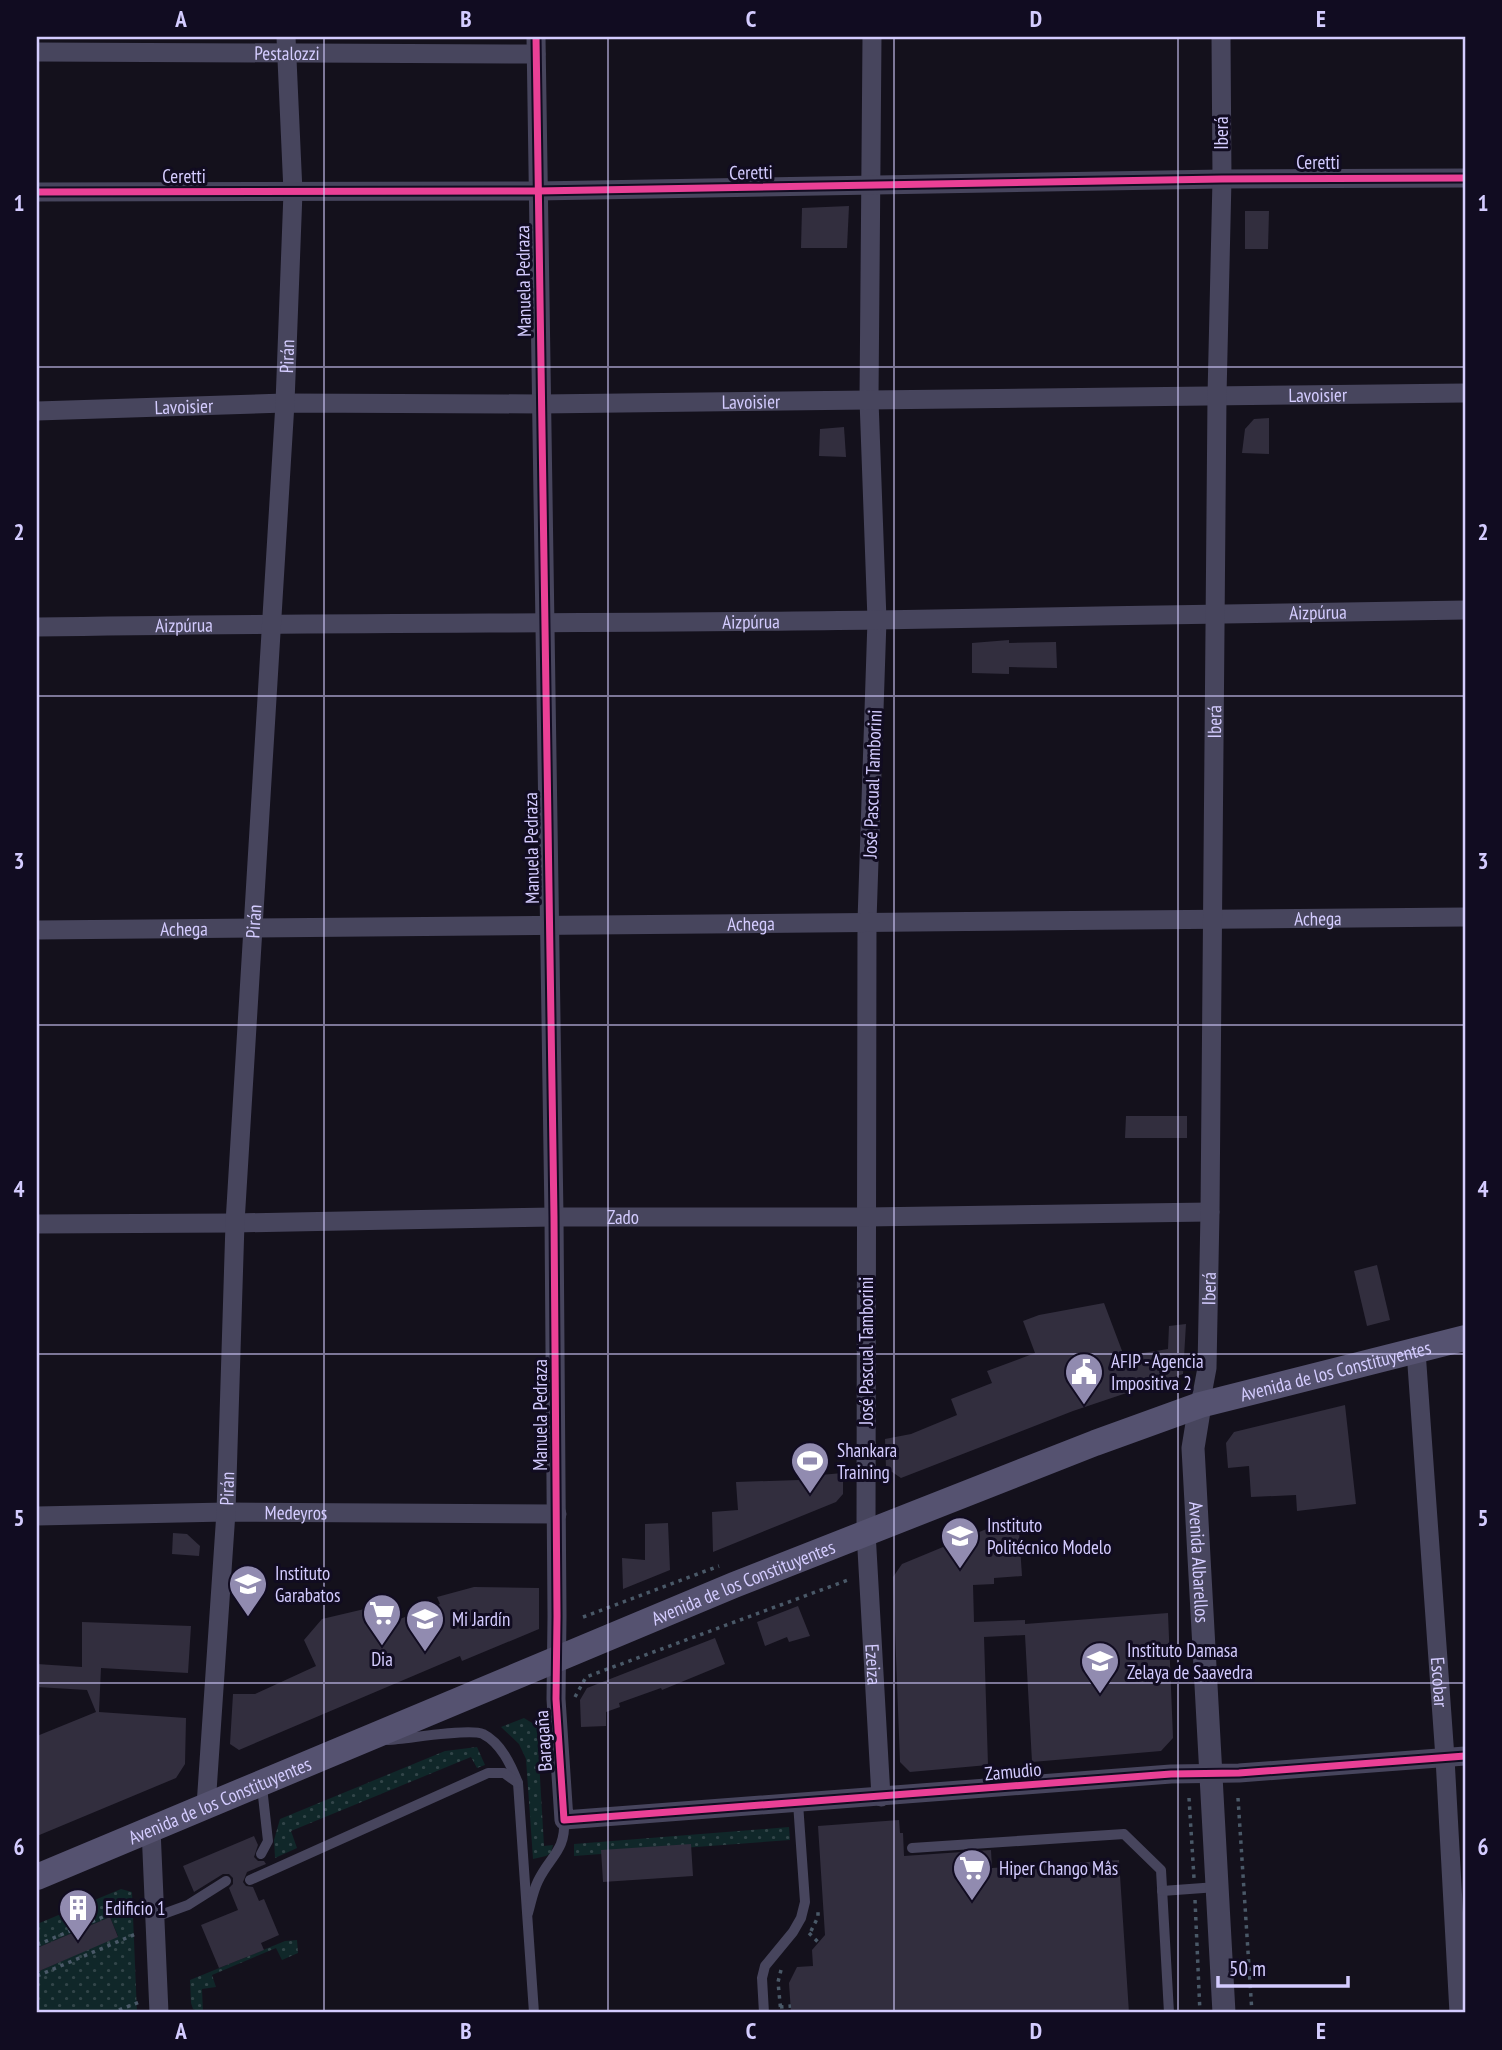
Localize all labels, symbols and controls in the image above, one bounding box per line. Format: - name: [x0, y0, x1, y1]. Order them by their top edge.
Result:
- text: A: [174, 4, 187, 33]
- text: B: [460, 4, 472, 33]
- text: C: [746, 4, 757, 33]
- text: D: [1030, 4, 1042, 33]
- text: E: [1316, 4, 1326, 33]
- street label: Pestalozzi: [254, 41, 320, 65]
- street label: Iberá: [1209, 116, 1233, 150]
- street label: Ceretti: [1296, 150, 1340, 174]
- street label: Ceretti: [729, 160, 773, 184]
- street label: Ceretti: [162, 164, 206, 188]
- text: 1: [14, 188, 25, 217]
- text: 1: [1478, 188, 1489, 217]
- street label: Manuela Pedraza: [510, 225, 536, 337]
- street label: Pirán: [274, 339, 299, 374]
- street label: Lavoisier: [1288, 382, 1348, 407]
- street label: Lavoisier: [721, 389, 781, 414]
- street label: Lavoisier: [154, 393, 214, 419]
- text: 2: [14, 517, 25, 546]
- text: 2: [1478, 517, 1489, 546]
- street label: Aizpúrua: [1289, 600, 1347, 624]
- street label: Aizpúrua: [722, 609, 780, 634]
- street label: Aizpúrua: [155, 613, 213, 637]
- street label: Iberá: [1202, 705, 1226, 738]
- street label: José Pascual Tamborini: [857, 709, 887, 860]
- street label: Manuela Pedraza: [518, 792, 544, 904]
- text: 3: [14, 846, 25, 875]
- text: 3: [1478, 846, 1489, 875]
- street label: Pirán: [240, 904, 266, 939]
- street label: Achega: [1294, 906, 1342, 931]
- street label: Achega: [727, 911, 775, 936]
- street label: Achega: [160, 916, 208, 941]
- text: 4: [14, 1174, 25, 1203]
- text: 4: [1478, 1174, 1489, 1203]
- street label: Zado: [607, 1205, 639, 1229]
- street label: Iberá: [1196, 1272, 1221, 1306]
- street label: José Pascual Tamborini: [854, 1277, 878, 1426]
- street label: Avenida de los Constituyentes: [1238, 1335, 1433, 1406]
- place label: AFIP - Agencia Impositiva 2: [1111, 1349, 1204, 1395]
- public building icon: AFIP - Agencia Impositiva 2: [1063, 1351, 1105, 1406]
- street label: Manuela Pedraza: [528, 1359, 552, 1471]
- place label: Shankara Training: [837, 1438, 897, 1484]
- sports icon: Shankara Training: [789, 1440, 831, 1495]
- street label: Pirán: [214, 1471, 239, 1506]
- street label: Medeyros: [265, 1500, 327, 1525]
- street label: Avenida Albarellos: [1184, 1501, 1215, 1624]
- text: 5: [14, 1503, 25, 1532]
- text: 5: [1478, 1503, 1489, 1532]
- place label: Instituto Politécnico Modelo: [987, 1513, 1111, 1559]
- school or university icon: Instituto Politécnico Modelo: [939, 1515, 981, 1570]
- street label: Avenida de los Constituyentes: [648, 1535, 838, 1630]
- place label: Instituto Garabatos: [275, 1561, 340, 1607]
- school or university icon: Instituto Garabatos: [227, 1563, 269, 1618]
- supermarket icon: Dia: [361, 1592, 403, 1647]
- school or university icon: Mi Jardín: [404, 1598, 446, 1653]
- place label: Mi Jardín: [452, 1607, 510, 1631]
- place label: Instituto Damasa Zelaya de Saavedra: [1127, 1638, 1253, 1684]
- school or university icon: Instituto Damasa Zelaya de Saavedra: [1079, 1640, 1121, 1695]
- street label: Ezeiza: [860, 1643, 887, 1686]
- place label: Dia: [371, 1647, 393, 1671]
- street label: Escobar: [1426, 1656, 1453, 1709]
- street label: Baragaña: [529, 1710, 557, 1772]
- street label: Avenida de los Constituyentes: [125, 1752, 315, 1849]
- street label: Zamudio: [984, 1757, 1042, 1785]
- text: 6: [14, 1832, 25, 1861]
- text: 6: [1478, 1832, 1489, 1861]
- supermarket icon: Hiper Chango Mâs: [951, 1847, 993, 1902]
- place label: Hiper Chango Mâs: [999, 1856, 1118, 1880]
- building icon: Edificio 1: [57, 1887, 99, 1942]
- place label: Edificio 1: [105, 1896, 165, 1920]
- scale bar: [1218, 1945, 1348, 1989]
- text: 50 m: [1229, 1955, 1266, 1982]
- text: A: [174, 2016, 187, 2045]
- text: B: [460, 2016, 472, 2045]
- text: C: [746, 2016, 757, 2045]
- text: D: [1030, 2016, 1042, 2045]
- text: E: [1316, 2016, 1326, 2045]

